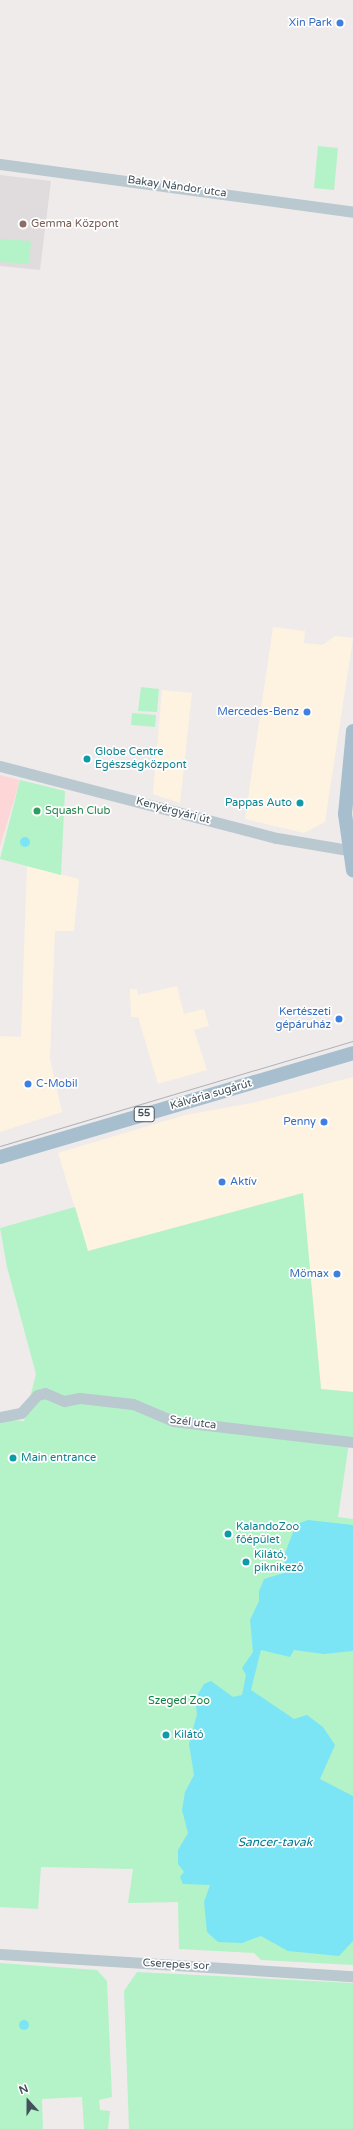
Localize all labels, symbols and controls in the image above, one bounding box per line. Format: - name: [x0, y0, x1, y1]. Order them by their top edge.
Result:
- place label: Xin Park: [289, 16, 332, 30]
- marker: Xin Park: [335, 18, 345, 28]
- street label: Bakay Nándor utca: [127, 174, 227, 200]
- place label: Gemma Központ: [31, 217, 119, 231]
- marker: Gemma Központ: [18, 219, 28, 229]
- place label: Mercedes-Benz: [217, 705, 299, 719]
- marker: Mercedes-Benz: [302, 707, 312, 717]
- place label: Globe Centre Egészségközpont: [95, 746, 187, 772]
- marker: Globe Centre Egészségközpont: [82, 754, 92, 764]
- street label: Kenyérgyári út: [135, 795, 211, 827]
- place label: Pappas Auto: [225, 796, 292, 810]
- marker: Pappas Auto: [295, 798, 305, 808]
- place label: Squash Club: [45, 804, 110, 818]
- marker: Squash Club: [32, 806, 42, 816]
- place label: Kertészeti gépáruház: [275, 1006, 331, 1032]
- marker: Kertészeti gépáruház: [334, 1014, 344, 1024]
- place label: C-Mobil: [36, 1077, 77, 1091]
- street label: Kálvária sugárút: [169, 1077, 253, 1113]
- marker: C-Mobil: [23, 1079, 33, 1089]
- road number: 55: [133, 1106, 155, 1122]
- place label: Penny: [283, 1115, 316, 1129]
- marker: Penny: [319, 1117, 329, 1127]
- place label: Aktív: [230, 1175, 257, 1189]
- marker: Aktív: [217, 1177, 227, 1187]
- place label: Mömax: [290, 1267, 329, 1281]
- marker: Mömax: [332, 1269, 342, 1279]
- street label: Szél utca: [169, 1414, 217, 1432]
- place label: Main entrance: [21, 1451, 96, 1465]
- marker: Main entrance: [8, 1453, 18, 1463]
- place label: KalandoZoo főépület: [236, 1521, 299, 1547]
- marker: KalandoZoo főépület: [223, 1529, 233, 1539]
- place label: Kilátó, piknikező: [254, 1549, 303, 1575]
- marker: Kilátó, piknikező: [241, 1557, 251, 1567]
- park label: Szeged Zoo: [148, 1694, 210, 1708]
- place label: Kilátó: [174, 1728, 204, 1742]
- marker: Kilátó: [161, 1730, 171, 1740]
- water label: Sancer-tavak: [238, 1836, 312, 1850]
- street label: Cserepes sor: [142, 1957, 210, 1973]
- north arrow: [8, 2081, 48, 2121]
- text: N: [17, 2082, 30, 2097]

